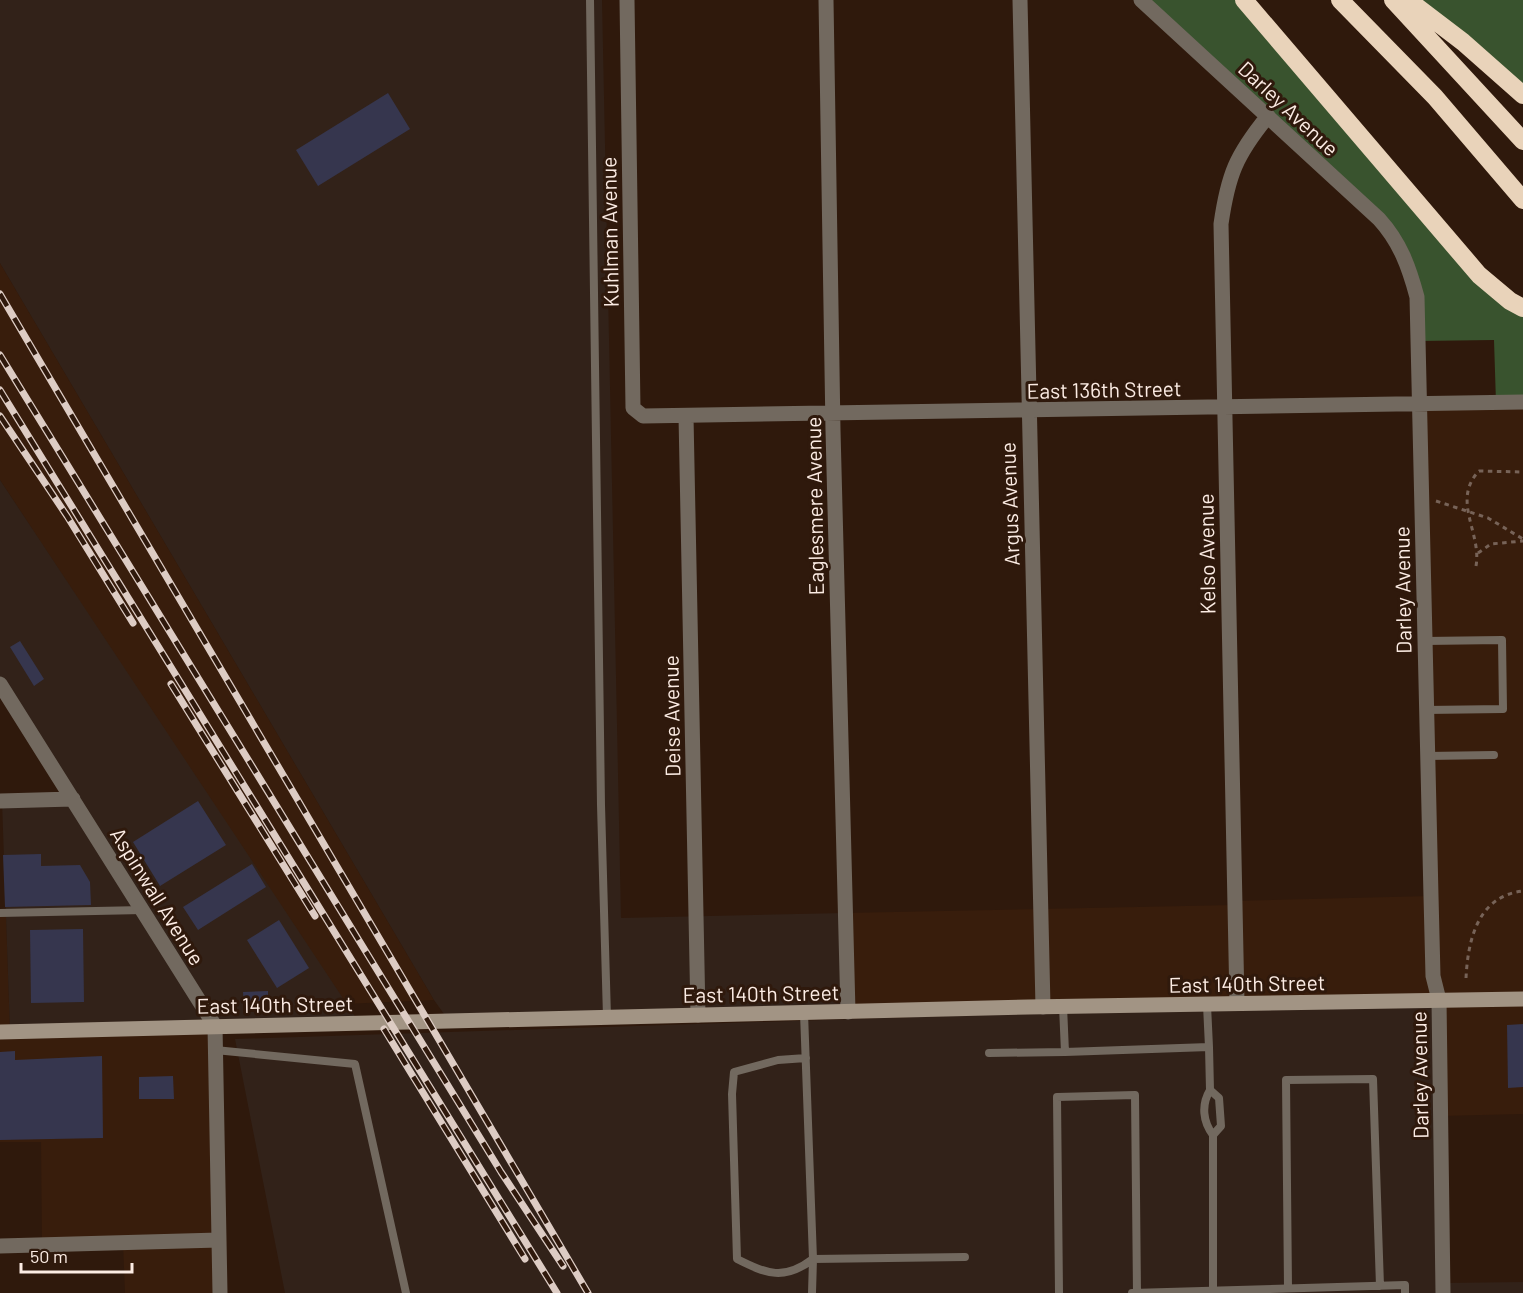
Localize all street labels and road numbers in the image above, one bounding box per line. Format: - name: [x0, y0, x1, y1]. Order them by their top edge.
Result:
- street label: Darley Avenue: [1234, 55, 1344, 161]
- street label: Kuhlman Avenue: [595, 156, 623, 308]
- street label: East 136th Street: [1026, 375, 1182, 403]
- street label: Eaglesmere Avenue: [800, 416, 828, 596]
- street label: Argus Avenue: [994, 442, 1024, 566]
- street label: Kelso Avenue: [1192, 493, 1220, 615]
- street label: Darley Avenue: [1388, 526, 1416, 654]
- street label: Deise Avenue: [657, 655, 685, 777]
- street label: Aspinwall Avenue: [106, 823, 210, 969]
- street label: East 140th Street: [1168, 969, 1326, 997]
- street label: East 140th Street: [682, 979, 840, 1007]
- street label: East 140th Street: [196, 990, 354, 1018]
- street label: Darley Avenue: [1405, 1011, 1433, 1139]

